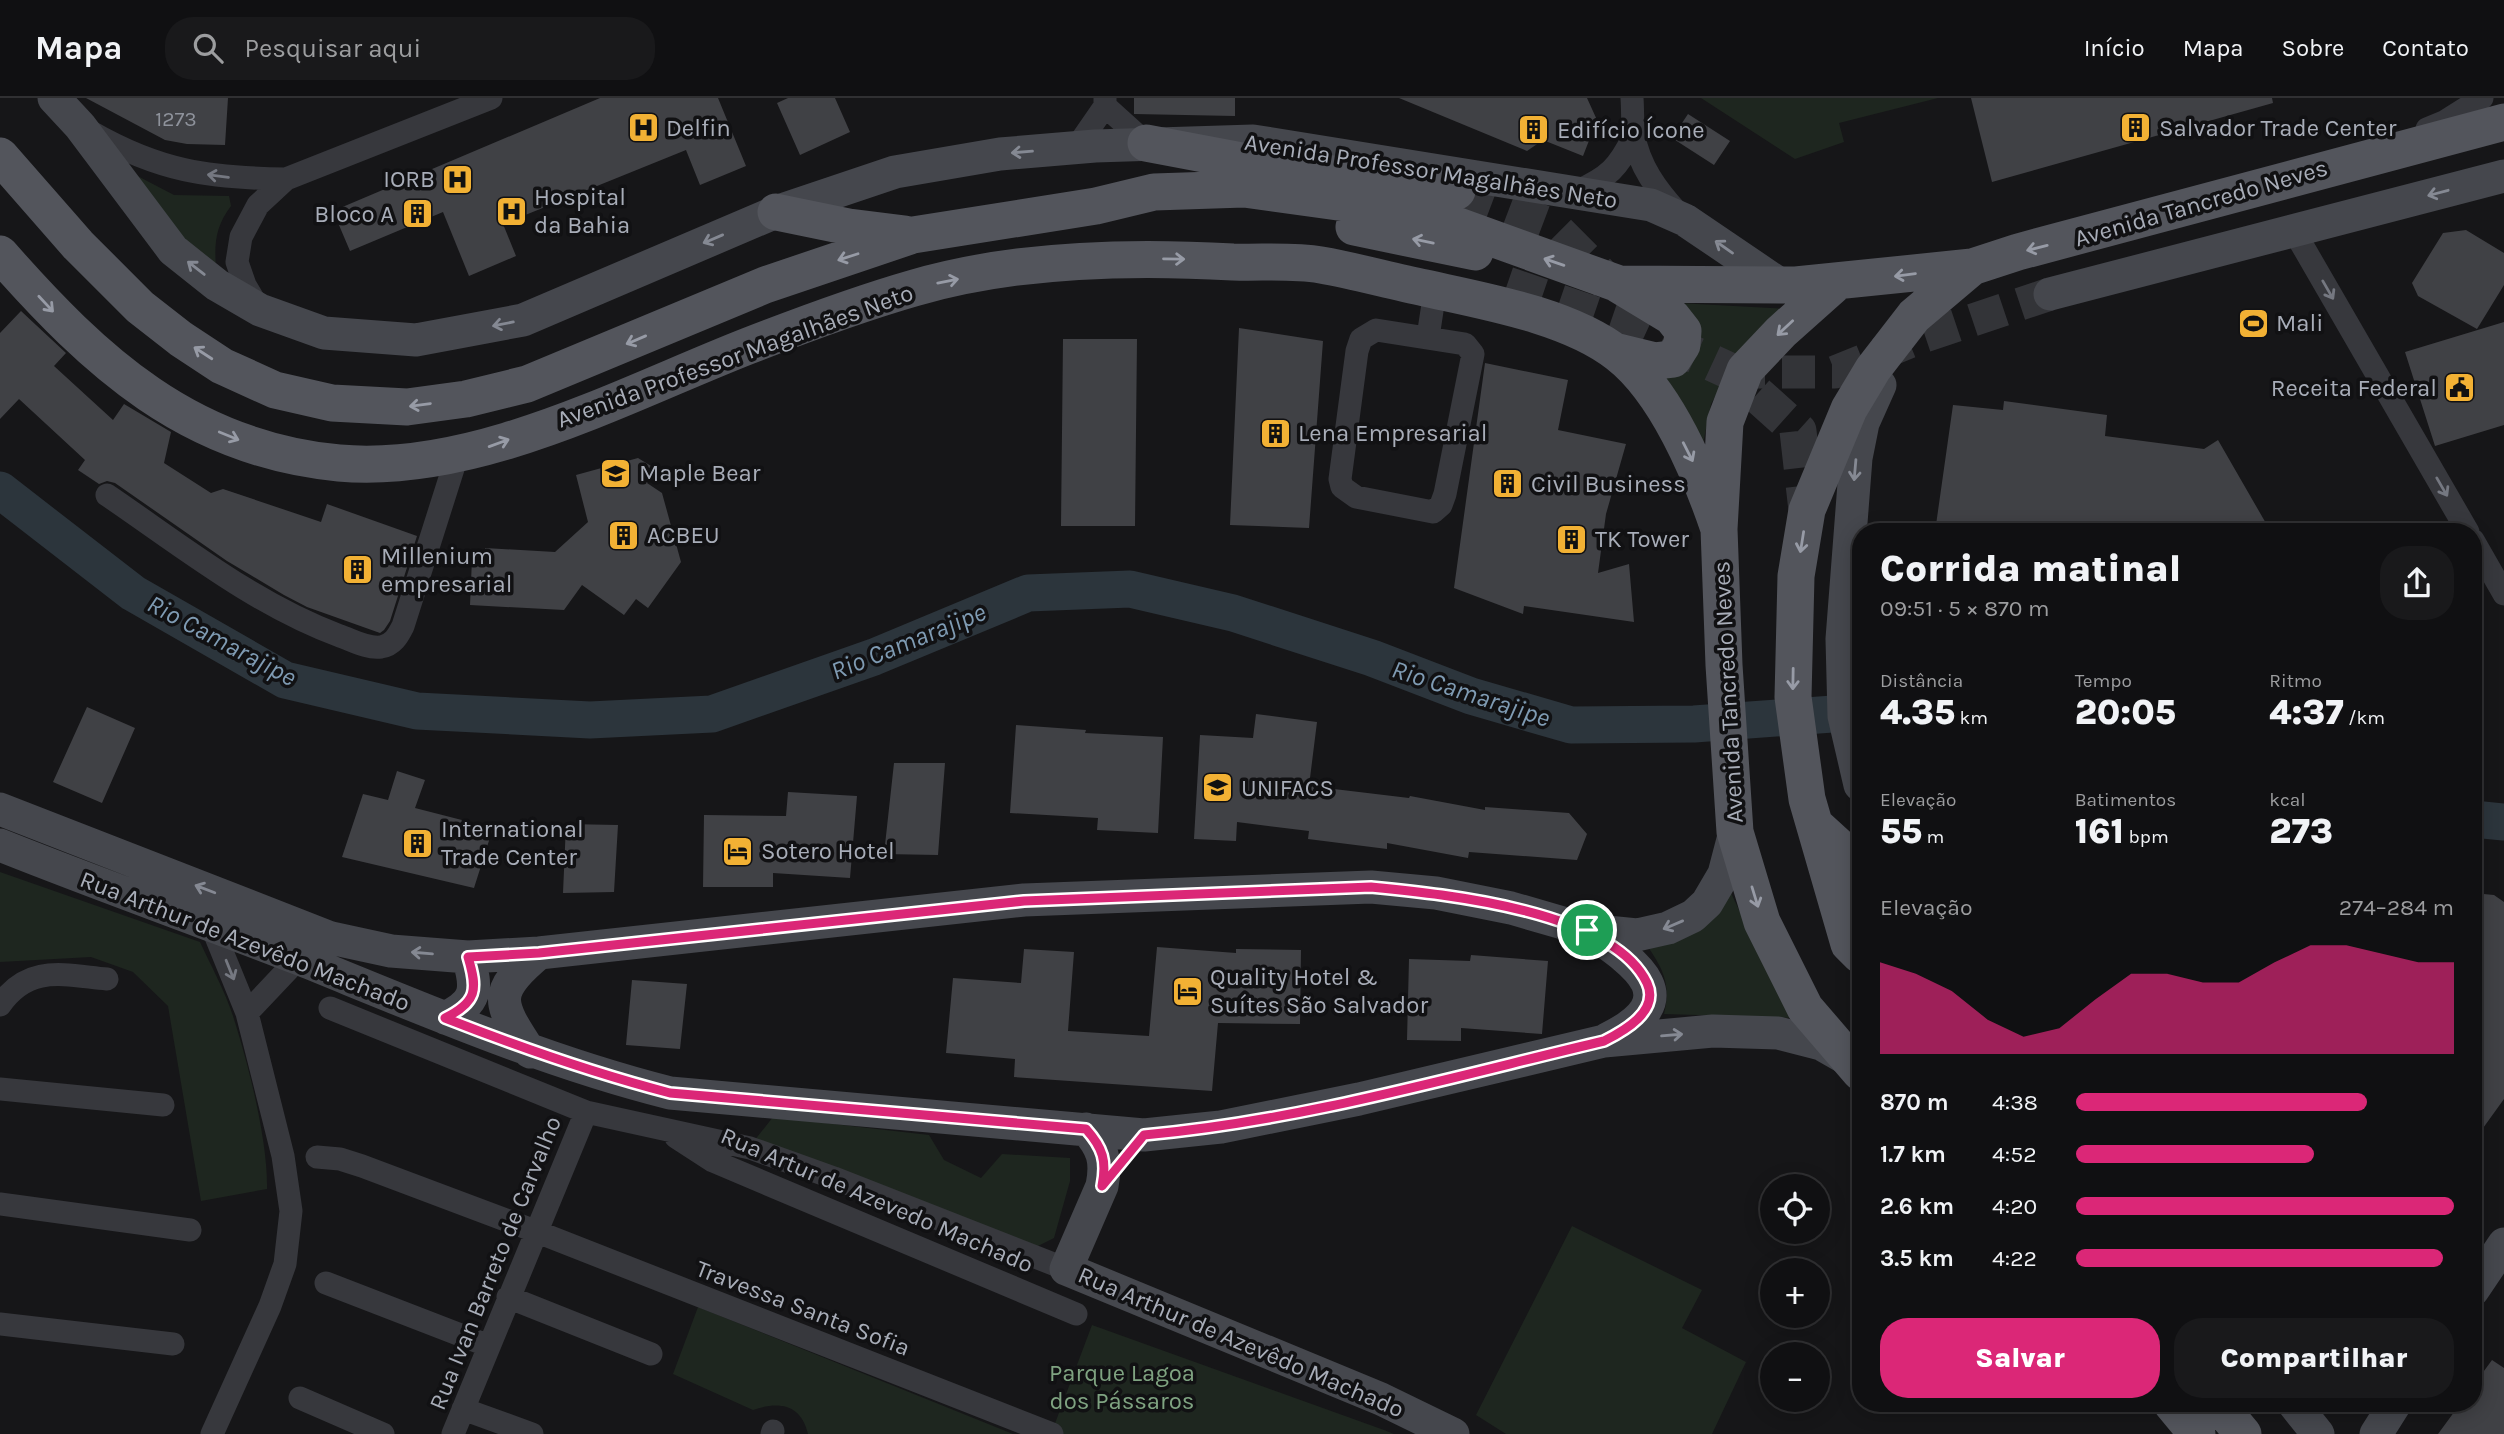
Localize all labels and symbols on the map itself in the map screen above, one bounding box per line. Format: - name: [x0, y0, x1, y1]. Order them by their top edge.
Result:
- house number: 1273: [155, 107, 197, 131]
- hospital icon: Delfin: [626, 111, 660, 145]
- building icon: Salvador Trade Center: [2119, 111, 2153, 145]
- building icon: Edifício Ícone: [1517, 113, 1551, 147]
- place label: Delfin: [666, 114, 731, 142]
- place label: Salvador Trade Center: [2159, 114, 2397, 142]
- place label: Edifício Ícone: [1557, 115, 1705, 144]
- street label: Avenida Professor Magalhães Neto: [1243, 128, 1619, 214]
- one-way arrow: [1011, 146, 1034, 159]
- street label: Avenida Tancredo Neves: [2071, 153, 2331, 253]
- hospital icon: IORB: [441, 162, 475, 196]
- place label: IORB: [383, 165, 435, 193]
- one-way arrow: [207, 169, 229, 182]
- place label: Hospital da Bahia: [534, 183, 630, 239]
- one-way arrow: [2427, 187, 2450, 200]
- hospital icon: Hospital da Bahia: [494, 194, 528, 228]
- building icon: Bloco A: [400, 197, 434, 231]
- place label: Bloco A: [314, 200, 394, 228]
- one-way arrow: [703, 233, 725, 246]
- one-way arrow: [1412, 234, 1435, 247]
- one-way arrow: [1715, 240, 1734, 254]
- one-way arrow: [2026, 242, 2049, 255]
- one-way arrow: [837, 251, 859, 264]
- one-way arrow: [1162, 252, 1185, 265]
- one-way arrow: [1543, 255, 1565, 268]
- one-way arrow: [187, 261, 205, 276]
- one-way arrow: [1894, 269, 1916, 282]
- one-way arrow: [936, 274, 959, 287]
- street label: Avenida Professor Magalhães Neto: [553, 278, 917, 434]
- one-way arrow: [2321, 279, 2335, 299]
- one-way arrow: [38, 295, 55, 312]
- sports icon: Mali: [2236, 306, 2270, 340]
- place label: Mali: [2276, 309, 2323, 337]
- one-way arrow: [492, 317, 515, 331]
- one-way arrow: [1777, 320, 1794, 337]
- one-way arrow: [626, 334, 648, 347]
- one-way arrow: [193, 346, 213, 360]
- public building icon: Receita Federal: [2443, 371, 2477, 405]
- place label: Receita Federal: [2271, 374, 2437, 402]
- one-way arrow: [409, 399, 432, 412]
- building icon: Lena Empresarial: [1258, 416, 1292, 450]
- place label: Lena Empresarial: [1298, 419, 1488, 447]
- one-way arrow: [218, 431, 239, 444]
- one-way arrow: [488, 436, 510, 448]
- one-way arrow: [1681, 441, 1695, 462]
- school or university icon: Maple Bear: [599, 456, 633, 490]
- one-way arrow: [1848, 458, 1861, 481]
- place label: Maple Bear: [639, 459, 761, 487]
- building icon: Civil Business: [1491, 467, 1525, 501]
- place label: Civil Business: [1531, 470, 1686, 498]
- one-way arrow: [2435, 476, 2449, 496]
- building icon: ACBEU: [607, 518, 641, 552]
- place label: ACBEU: [647, 521, 720, 549]
- building icon: TK Tower: [1555, 522, 1589, 556]
- place label: TK Tower: [1595, 525, 1689, 553]
- one-way arrow: [1795, 530, 1808, 553]
- place label: Millenium empresarial: [381, 542, 512, 598]
- building icon: Millenium empresarial: [341, 553, 375, 587]
- street label: Avenida Tancredo Neves: [1707, 560, 1749, 824]
- water label: Rio Camarajipe: [142, 588, 302, 693]
- water label: Rio Camarajipe: [826, 596, 990, 687]
- water label: Rio Camarajipe: [1388, 653, 1554, 734]
- one-way arrow: [1787, 668, 1800, 691]
- school or university icon: UNIFACS: [1201, 771, 1235, 805]
- place label: UNIFACS: [1241, 774, 1334, 802]
- place label: International Trade Center: [441, 815, 584, 871]
- building icon: International Trade Center: [401, 826, 435, 860]
- hotel icon: Sotero Hotel: [721, 834, 755, 868]
- place label: Sotero Hotel: [761, 837, 895, 865]
- street label: Rua Arthur de Azevêdo Machado: [76, 865, 414, 1017]
- one-way arrow: [194, 881, 216, 894]
- one-way arrow: [1749, 886, 1762, 908]
- pin: [1557, 900, 1617, 960]
- one-way arrow: [1663, 919, 1685, 932]
- one-way arrow: [411, 946, 433, 959]
- one-way arrow: [224, 959, 237, 980]
- place label: Quality Hotel & Suítes São Salvador: [1210, 963, 1428, 1019]
- hotel icon: Quality Hotel & Suítes São Salvador: [1170, 974, 1204, 1008]
- one-way arrow: [1660, 1028, 1682, 1041]
- street label: Rua Ivan Barreto de Carvalho: [423, 1112, 567, 1414]
- street label: Rua Artur de Azevedo Machado: [717, 1121, 1037, 1279]
- street label: Travessa Santa Sofia: [692, 1254, 914, 1362]
- street label: Rua Arthur de Azevêdo Machado: [1074, 1261, 1408, 1423]
- park label: Parque Lagoa dos Pássaros: [1049, 1359, 1195, 1415]

